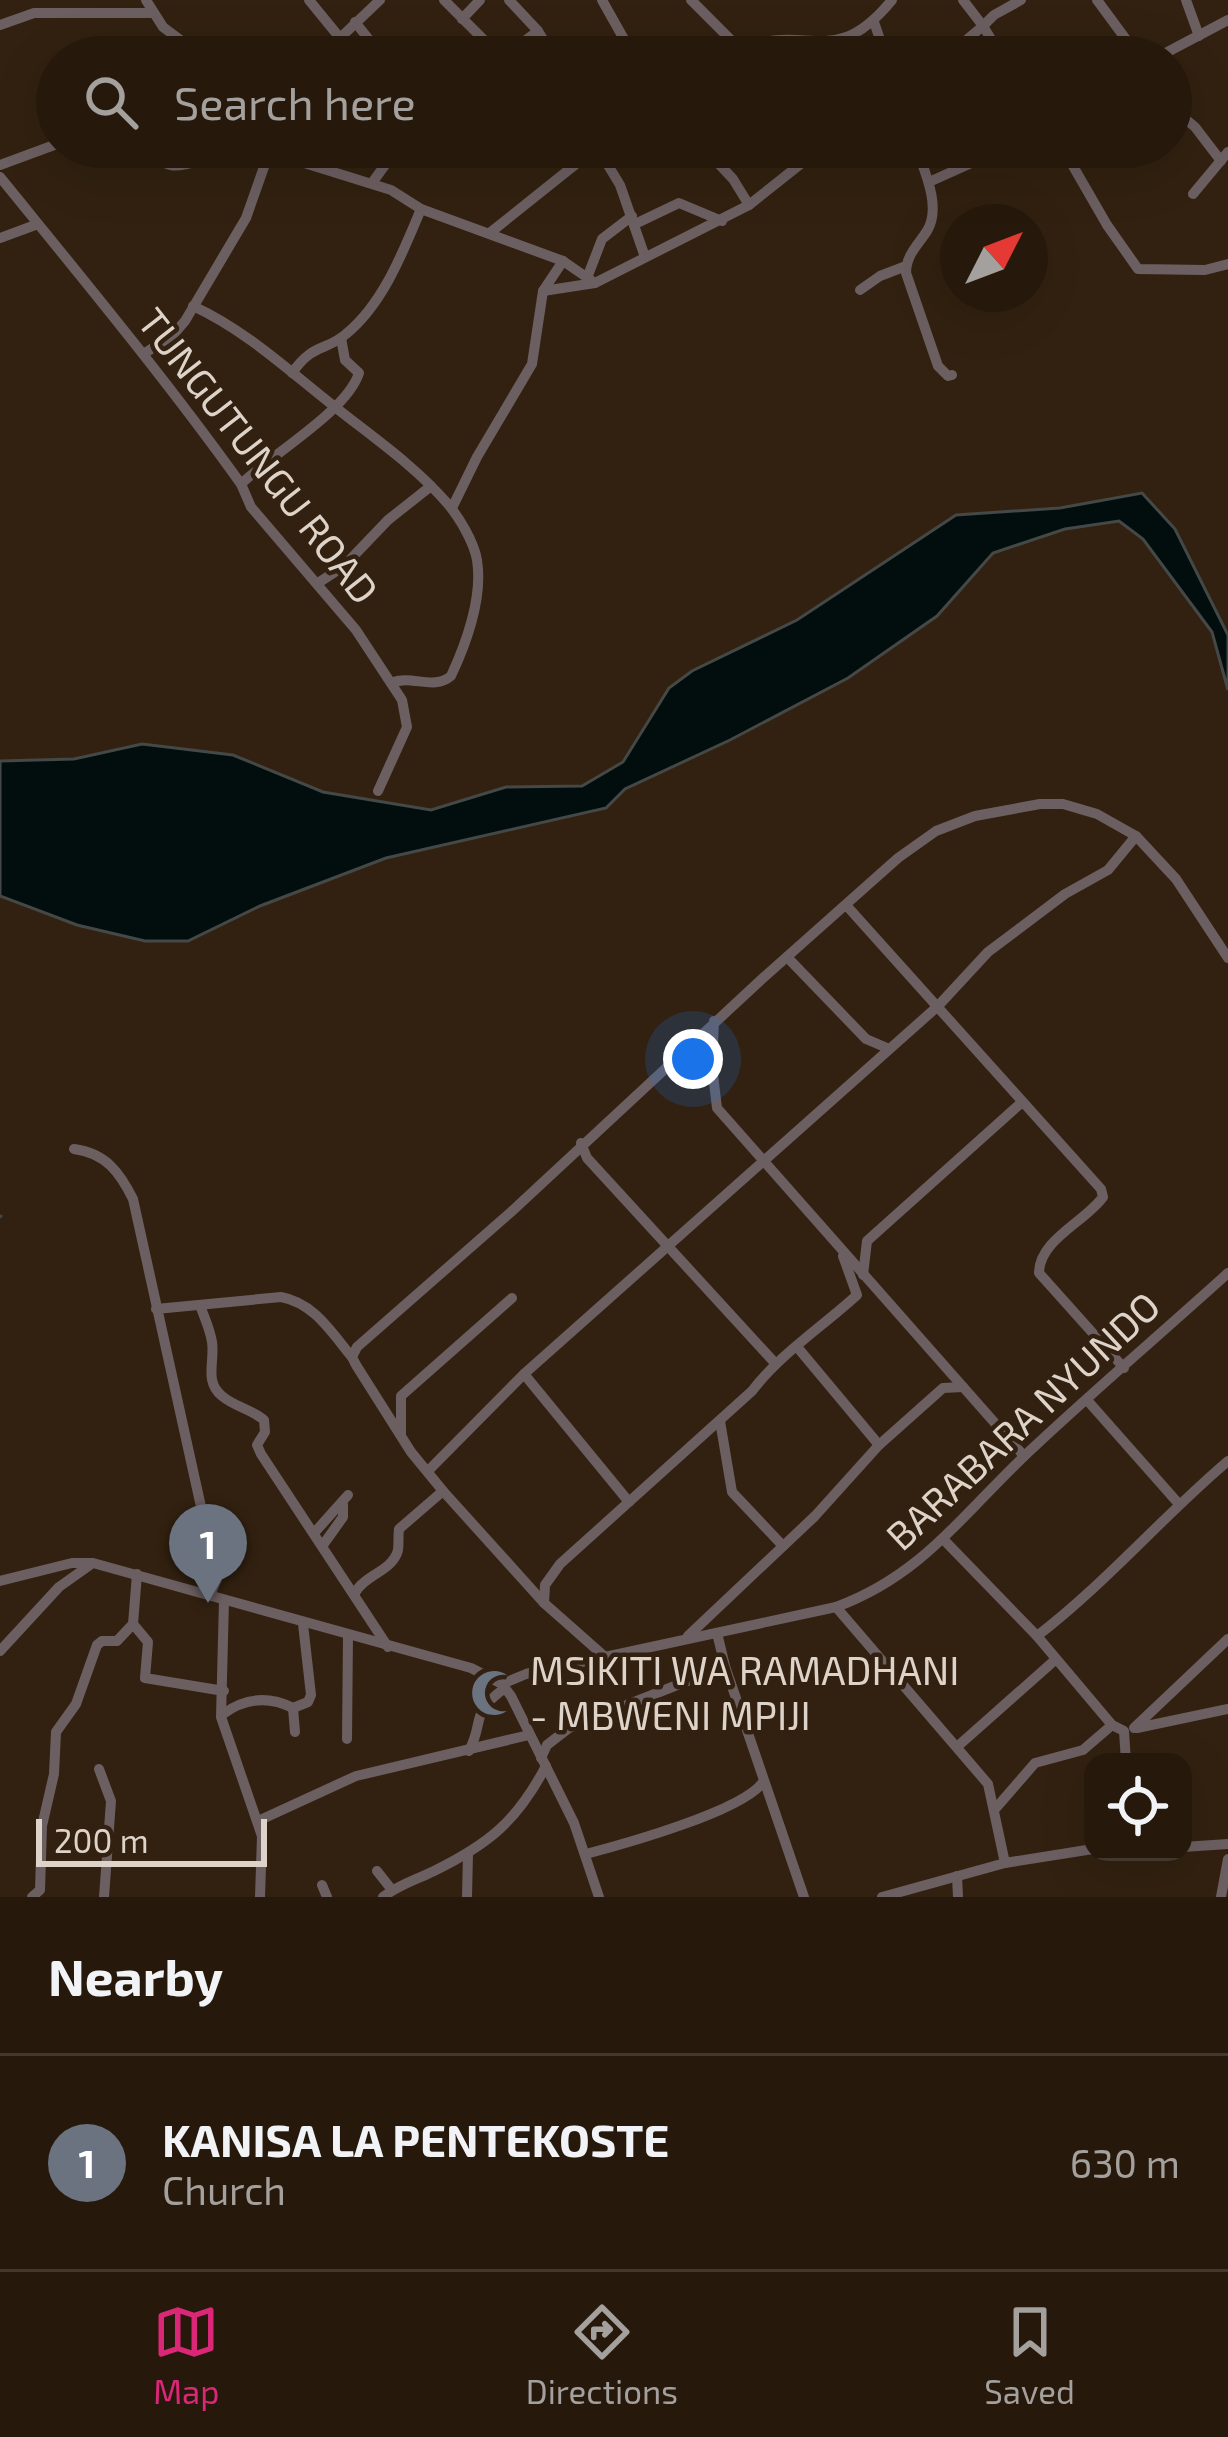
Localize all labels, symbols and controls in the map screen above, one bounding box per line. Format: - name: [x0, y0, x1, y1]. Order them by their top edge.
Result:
- search box: [36, 36, 1192, 168]
- icon: search: [78, 69, 144, 135]
- text: Search here: [174, 75, 416, 129]
- north arrow: [940, 204, 1048, 312]
- street label: TUNGUTUNGU ROAD: [129, 298, 389, 612]
- your location: [663, 1029, 723, 1089]
- street label: BARABARA NYUNDO: [876, 1281, 1168, 1559]
- pin: 1: [169, 1504, 247, 1603]
- place label: MSIKITI WA RAMADHANI - MBWENI MPIJI: [530, 1646, 960, 1738]
- mosque icon: MSIKITI WA RAMADHANI - MBWENI MPIJI: [469, 1668, 519, 1718]
- map controls: [1084, 1753, 1192, 1861]
- button: locate: [1084, 1753, 1192, 1861]
- scale bar: [36, 1813, 267, 1866]
- text: 200 m: [54, 1820, 149, 1860]
- text: Nearby: [48, 1945, 223, 2006]
- text: KANISA LA PENTEKOSTE: [162, 2112, 669, 2166]
- text: 1: [79, 2139, 95, 2186]
- text: 630 m: [1070, 2139, 1180, 2186]
- text: Church: [162, 2166, 286, 2213]
- tab: Map: [153, 2299, 219, 2411]
- tab: Directions: [526, 2299, 678, 2411]
- tab: Saved: [984, 2299, 1075, 2411]

